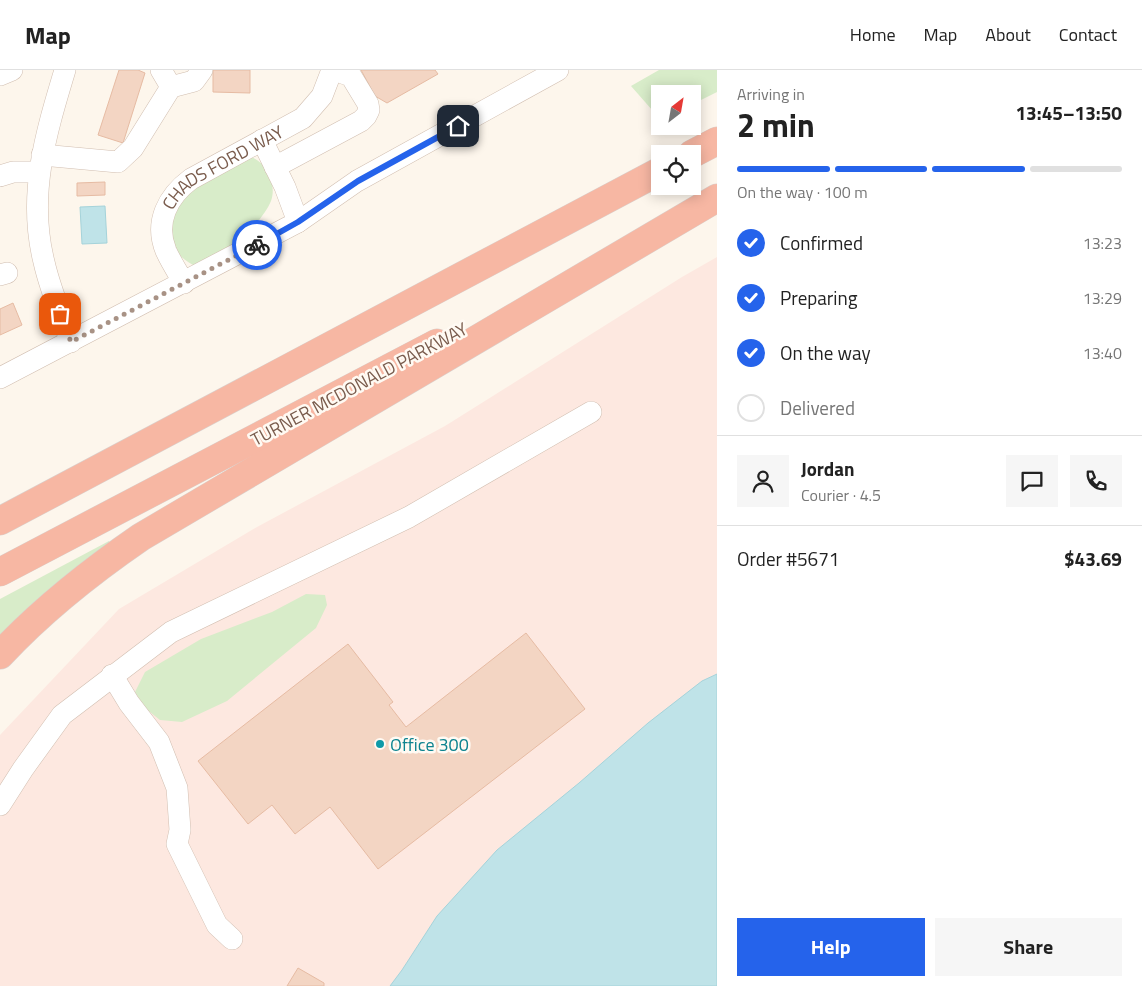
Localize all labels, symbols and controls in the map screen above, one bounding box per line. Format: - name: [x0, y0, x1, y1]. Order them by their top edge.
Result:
- text: Map: [25, 17, 71, 53]
- text: Home: [850, 21, 896, 48]
- text: Map: [924, 21, 957, 48]
- text: About: [985, 21, 1031, 48]
- text: Contact: [1059, 21, 1117, 48]
- text: Arriving in: [737, 82, 805, 106]
- north arrow: [651, 85, 701, 135]
- map controls: [651, 85, 701, 195]
- text: 13:45–13:50: [1015, 98, 1122, 127]
- text: 2 min: [737, 101, 815, 149]
- pin: [437, 105, 479, 147]
- icon: home: [444, 112, 472, 140]
- street label: CHADS FORD WAY: [155, 118, 288, 214]
- button: locate: [651, 145, 701, 195]
- text: On the way · 100 m: [737, 180, 868, 204]
- courier: [232, 220, 282, 270]
- text: Confirmed: [780, 228, 863, 257]
- icon: check: [737, 229, 765, 257]
- icon: bike: [243, 231, 271, 259]
- text: 13:23: [1083, 231, 1122, 255]
- text: Preparing: [780, 283, 857, 312]
- icon: check: [737, 284, 765, 312]
- text: 13:29: [1083, 286, 1122, 310]
- pin: [39, 293, 81, 335]
- icon: bag: [46, 300, 74, 328]
- street label: TURNER MCDONALD PARKWAY: [246, 315, 472, 453]
- text: On the way: [780, 338, 871, 367]
- icon: check: [737, 339, 765, 367]
- text: 13:40: [1083, 341, 1122, 365]
- text: Delivered: [780, 393, 855, 422]
- text: Jordan: [801, 454, 854, 483]
- button: person: [737, 455, 789, 507]
- button: chat: [1006, 455, 1058, 507]
- button: phone: [1070, 455, 1122, 507]
- text: Courier · 4.5: [801, 483, 881, 507]
- text: Order #5671: [737, 544, 839, 573]
- text: $43.69: [1064, 544, 1122, 573]
- place label: Office 300: [390, 731, 469, 758]
- marker: Office 300: [374, 738, 386, 750]
- button: Help: [737, 918, 925, 976]
- button: Share: [935, 918, 1122, 976]

